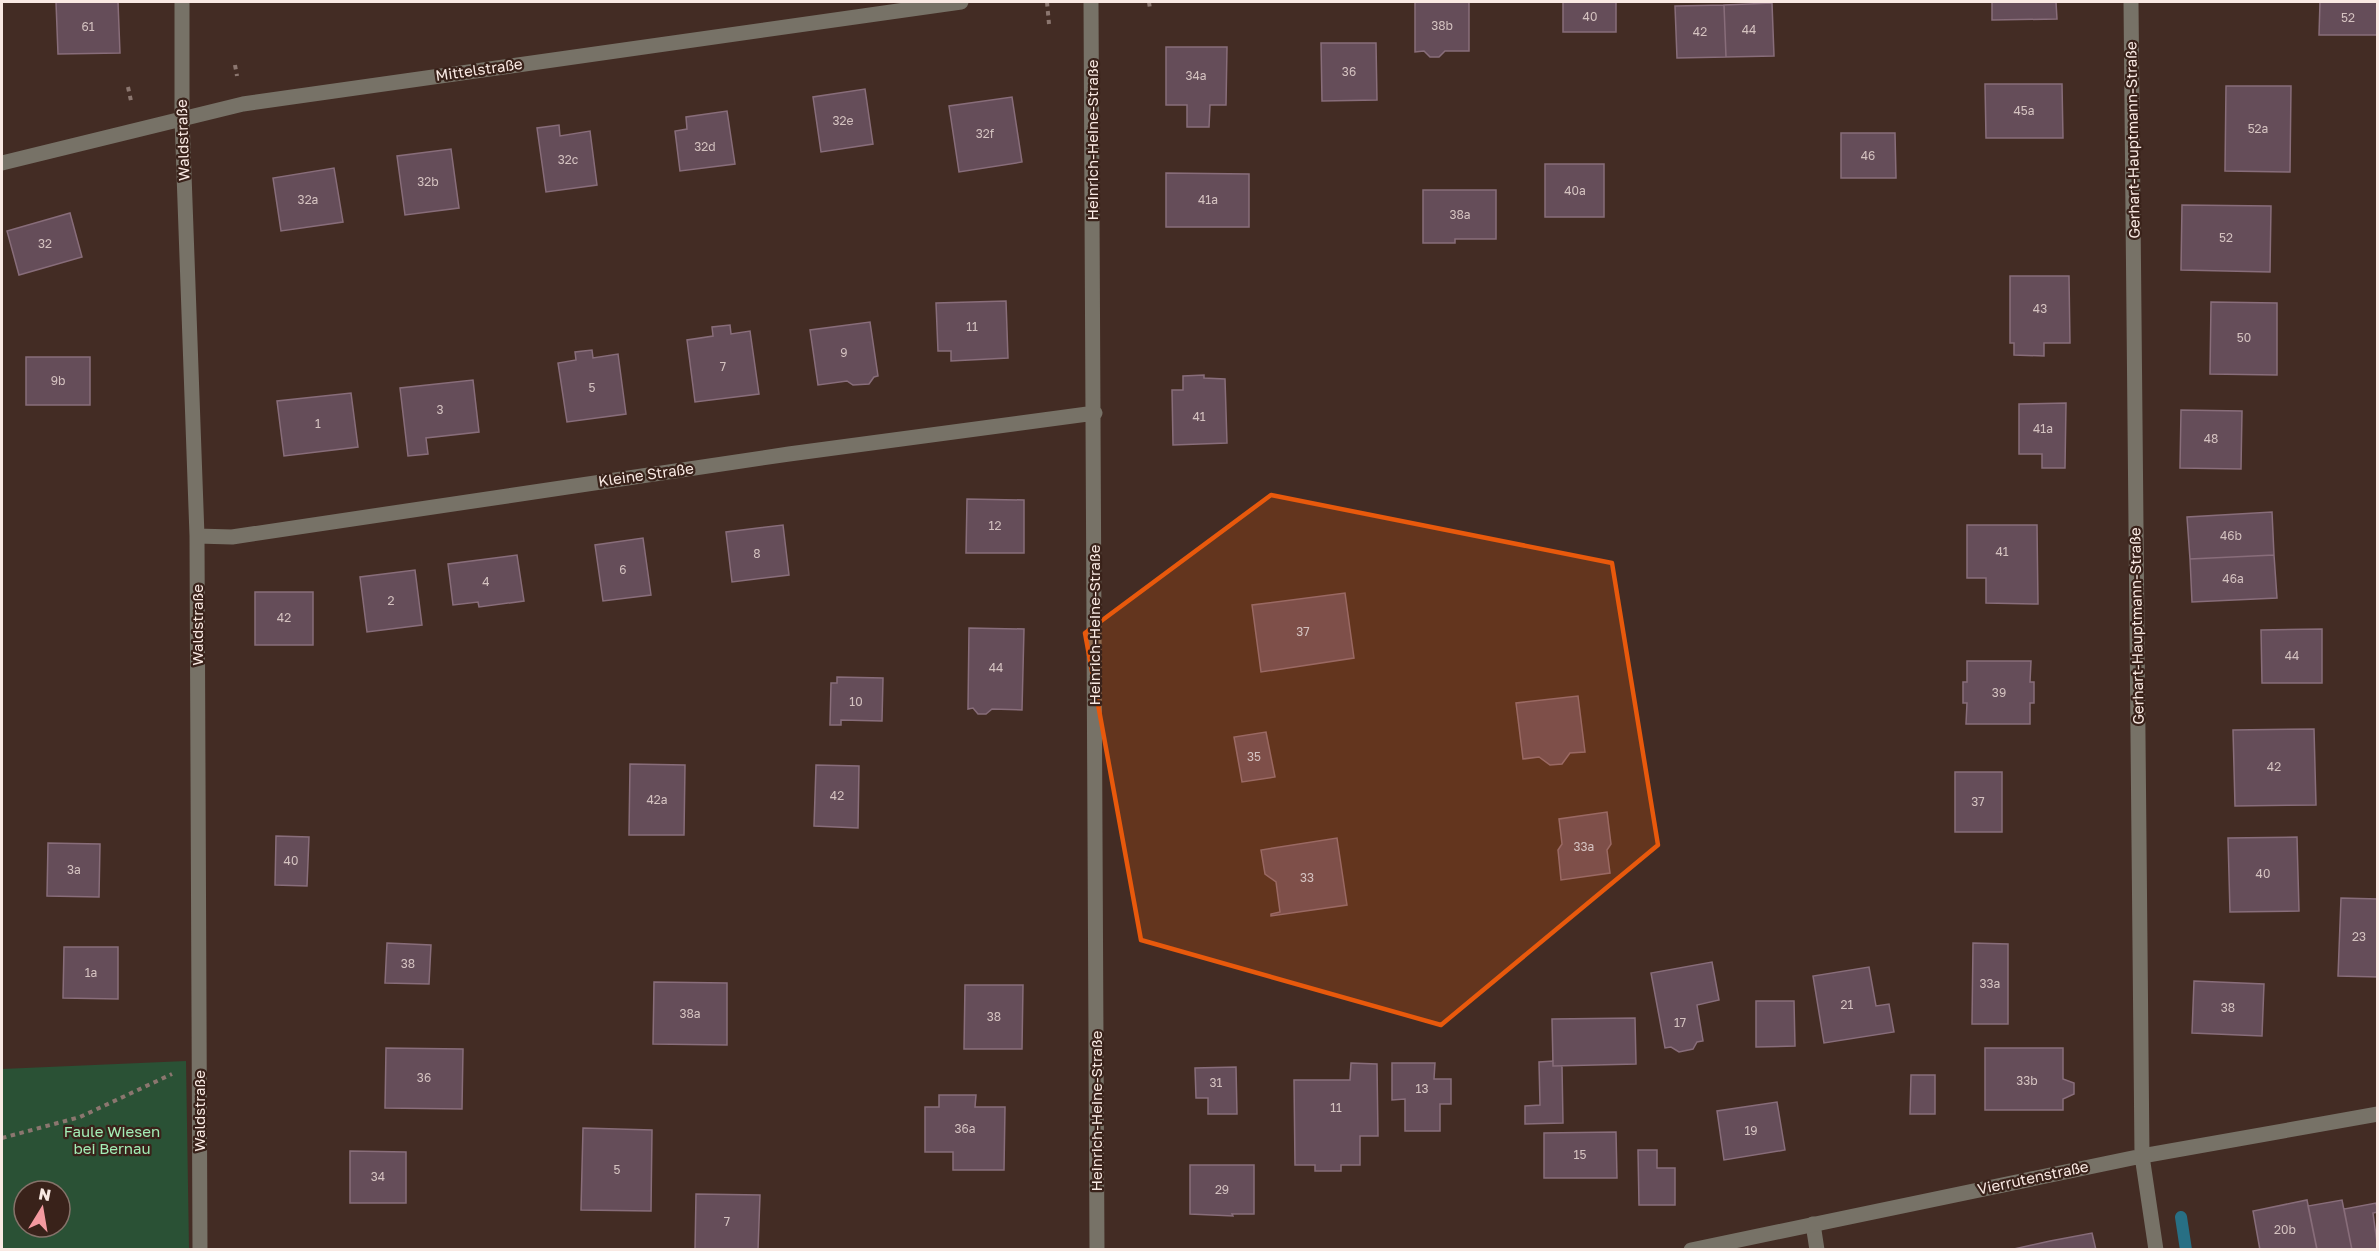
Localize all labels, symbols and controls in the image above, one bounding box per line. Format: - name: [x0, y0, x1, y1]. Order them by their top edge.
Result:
- house number: 40: [1583, 9, 1597, 24]
- house number: 52: [2341, 10, 2355, 25]
- house number: 38b: [1431, 18, 1453, 33]
- house number: 61: [81, 19, 95, 34]
- house number: 44: [1742, 22, 1756, 37]
- house number: 42: [1693, 24, 1707, 39]
- street label: Gerhart-Hauptmann-Straße: [2121, 41, 2143, 239]
- street label: Mittelstraße: [434, 54, 524, 84]
- street label: Heinrich-Heine-Straße: [1083, 59, 1101, 220]
- house number: 36: [1342, 64, 1356, 79]
- house number: 34a: [1185, 68, 1207, 83]
- street label: Waldstraße: [172, 99, 192, 181]
- house number: 45a: [2013, 103, 2035, 118]
- house number: 32e: [833, 113, 854, 128]
- house number: 52a: [2248, 121, 2268, 136]
- house number: 32f: [976, 126, 995, 141]
- house number: 32d: [694, 139, 716, 154]
- house number: 46: [1861, 148, 1875, 163]
- house number: 32c: [558, 152, 579, 167]
- house number: 32b: [417, 174, 439, 189]
- house number: 40a: [1564, 183, 1586, 198]
- house number: 32a: [298, 192, 318, 207]
- house number: 41a: [1198, 192, 1218, 207]
- house number: 38a: [1449, 207, 1471, 222]
- house number: 52: [2219, 230, 2233, 245]
- house number: 32: [38, 236, 52, 251]
- house number: 43: [2033, 301, 2047, 316]
- house number: 11: [966, 319, 978, 334]
- house number: 50: [2237, 330, 2251, 345]
- house number: 9: [840, 345, 848, 360]
- house number: 7: [720, 359, 726, 374]
- house number: 9b: [51, 373, 65, 388]
- house number: 5: [589, 380, 596, 395]
- house number: 3: [436, 402, 444, 417]
- house number: 41: [1192, 409, 1206, 424]
- house number: 1: [315, 416, 321, 431]
- house number: 41a: [2033, 421, 2053, 436]
- house number: 48: [2204, 431, 2218, 446]
- street label: Kleine Straße: [597, 458, 695, 490]
- house number: 12: [989, 518, 1001, 533]
- street label: Gerhart-Hauptmann-Straße: [2125, 527, 2147, 725]
- house number: 46b: [2220, 528, 2242, 543]
- street label: Heinrich-Heine-Straße: [1085, 544, 1103, 705]
- house number: 41: [1995, 544, 2009, 559]
- house number: 8: [753, 546, 761, 561]
- house number: 6: [619, 562, 627, 577]
- house number: 46a: [2222, 571, 2244, 586]
- house number: 4: [482, 574, 490, 589]
- street label: Waldstraße: [188, 584, 206, 666]
- house number: 2: [388, 593, 395, 608]
- house number: 42: [277, 610, 291, 625]
- house number: 37: [1296, 624, 1310, 639]
- house number: 44: [2285, 648, 2299, 663]
- house number: 44: [989, 660, 1003, 675]
- house number: 39: [1992, 685, 2006, 700]
- house number: 10: [849, 694, 863, 709]
- house number: 35: [1247, 749, 1261, 764]
- house number: 42: [2267, 759, 2281, 774]
- house number: 42: [830, 788, 844, 803]
- house number: 42a: [646, 792, 668, 807]
- house number: 37: [1971, 794, 1985, 809]
- house number: 33a: [1574, 839, 1594, 854]
- house number: 40: [284, 853, 298, 868]
- house number: 3a: [67, 862, 81, 877]
- house number: 40: [2256, 866, 2270, 881]
- house number: 33: [1300, 870, 1314, 885]
- house number: 23: [2352, 929, 2366, 944]
- house number: 38: [401, 956, 415, 971]
- house number: 1a: [85, 965, 97, 980]
- house number: 33a: [1980, 976, 2000, 991]
- house number: 21: [1841, 997, 1854, 1012]
- house number: 38: [2221, 1000, 2235, 1015]
- house number: 38a: [679, 1006, 701, 1021]
- house number: 38: [987, 1009, 1001, 1024]
- house number: 17: [1674, 1015, 1686, 1030]
- street label: Heinrich-Heine-Straße: [1087, 1030, 1105, 1191]
- street label: Waldstraße: [190, 1070, 208, 1152]
- house number: 36: [417, 1070, 431, 1085]
- house number: 33b: [2016, 1073, 2038, 1088]
- house number: 31: [1210, 1075, 1223, 1090]
- house number: 13: [1416, 1081, 1428, 1096]
- house number: 11: [1330, 1100, 1342, 1115]
- house number: 36a: [954, 1121, 976, 1136]
- park label: Faule Wiesen bei Bernau: [64, 1122, 160, 1157]
- house number: 19: [1744, 1123, 1758, 1138]
- house number: 15: [1574, 1147, 1586, 1162]
- street label: Vierrutenstraße: [1976, 1156, 2090, 1198]
- house number: 5: [614, 1162, 621, 1177]
- house number: 34: [371, 1169, 385, 1184]
- north arrow: [12, 1179, 72, 1239]
- house number: 29: [1215, 1182, 1229, 1197]
- text: N: [37, 1183, 53, 1205]
- house number: 7: [724, 1214, 730, 1229]
- house number: 20b: [2274, 1222, 2296, 1237]

